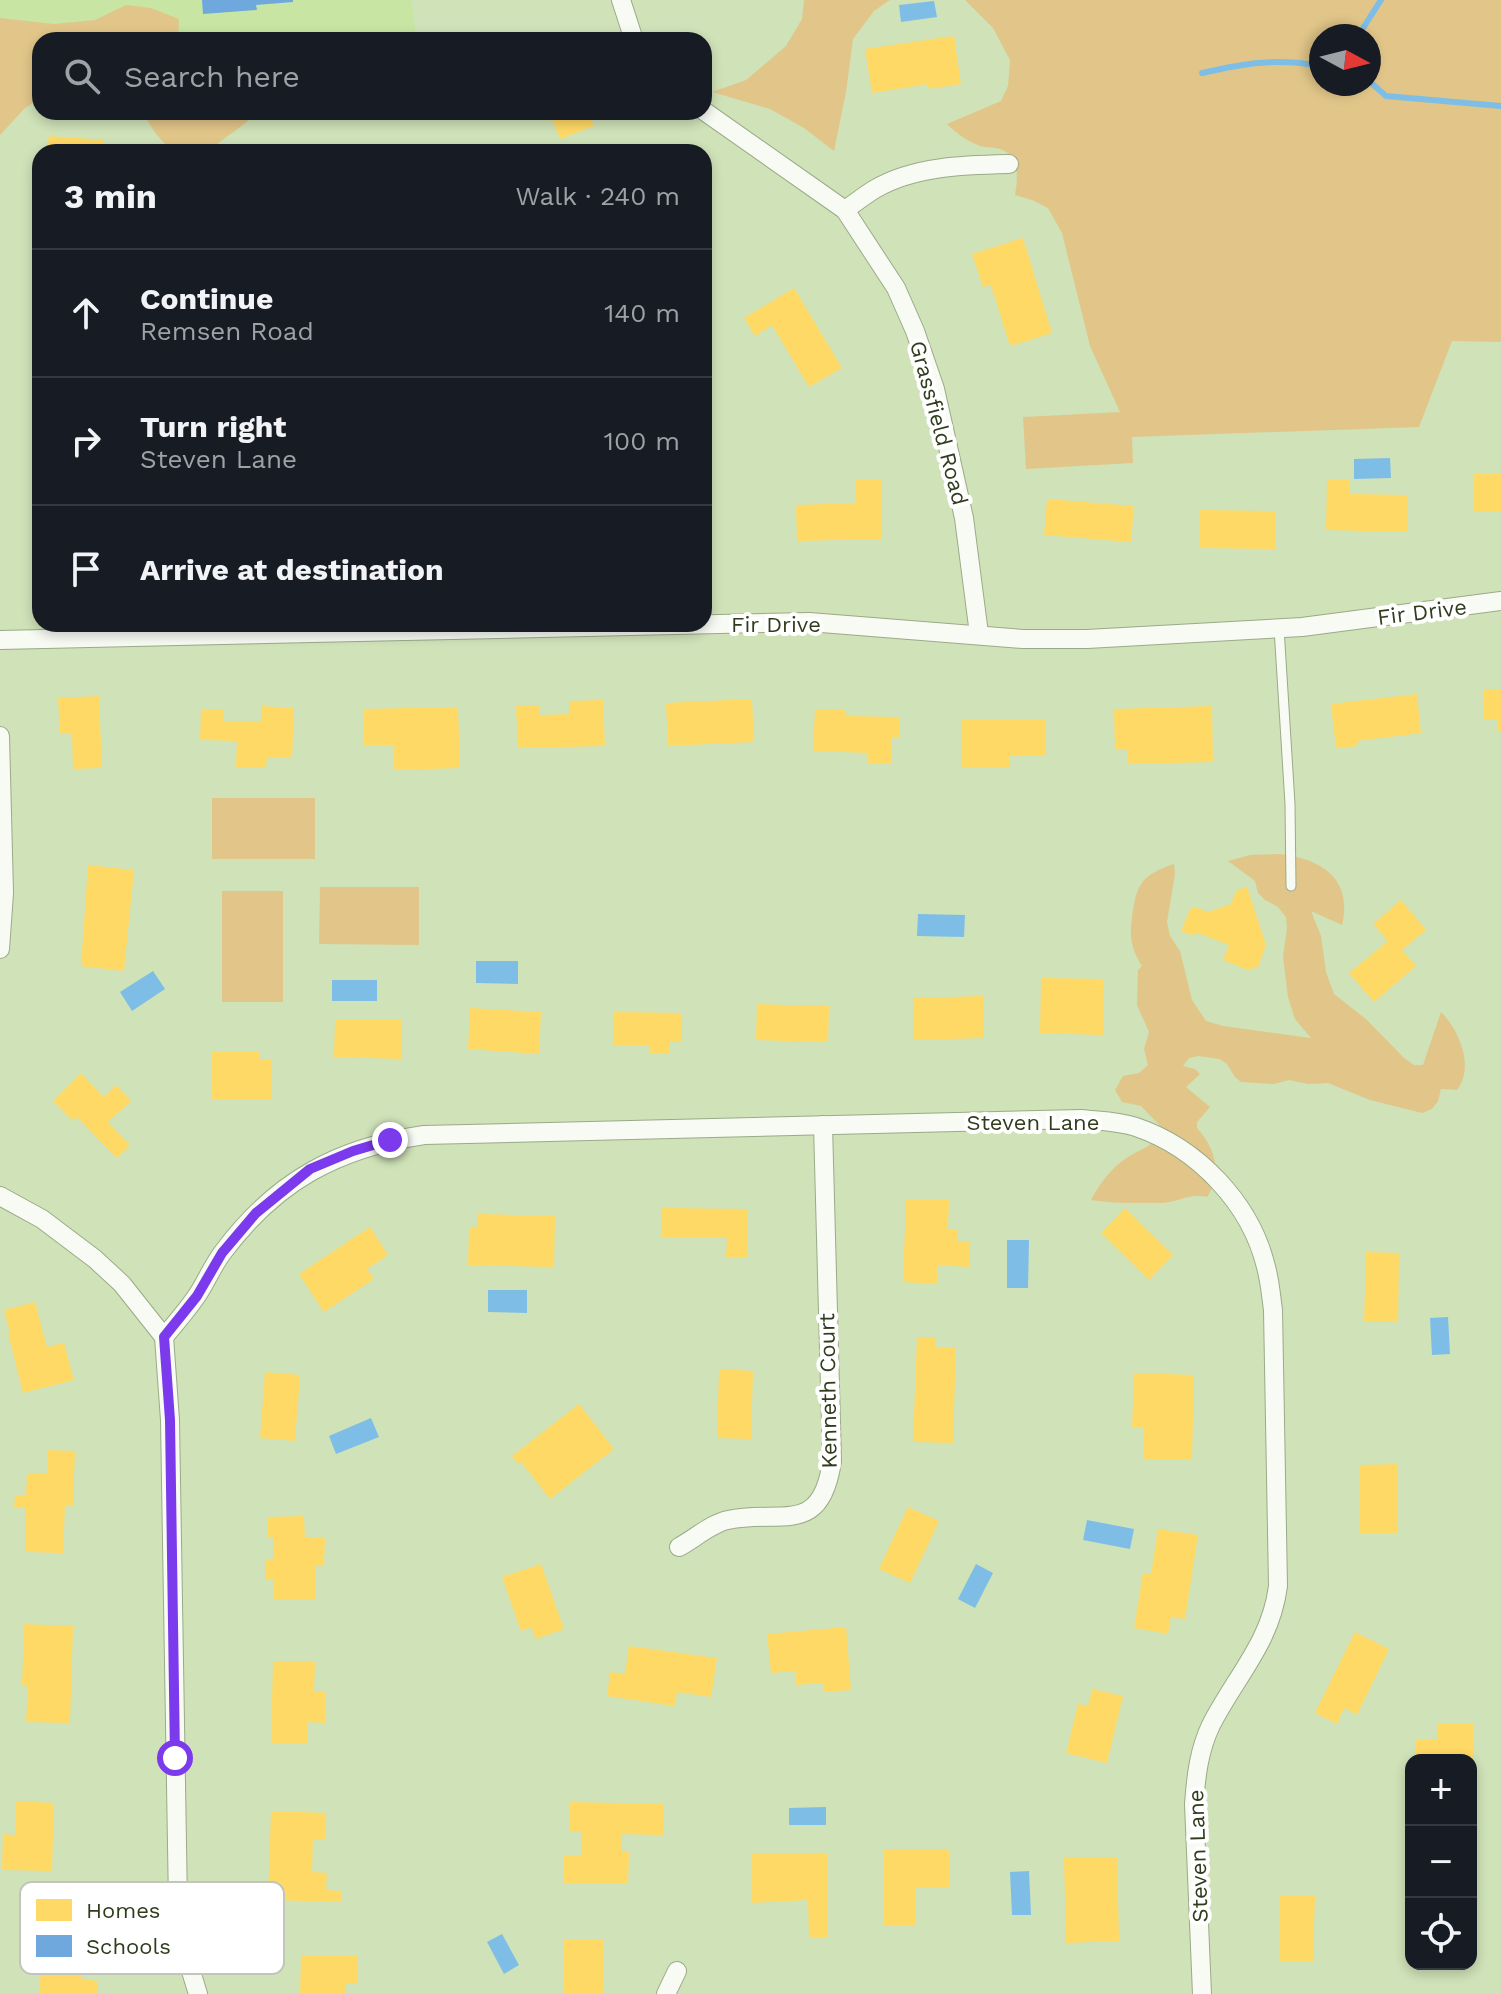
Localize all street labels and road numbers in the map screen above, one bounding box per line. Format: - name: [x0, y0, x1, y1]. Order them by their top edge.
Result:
- street label: Grassfield Road: [905, 338, 973, 508]
- street label: Fir Drive: [1376, 594, 1468, 630]
- street label: Fir Drive: [731, 612, 821, 637]
- street label: Steven Lane: [967, 1110, 1099, 1135]
- street label: Kenneth Court: [814, 1313, 842, 1469]
- street label: Steven Lane: [1183, 1789, 1213, 1923]

